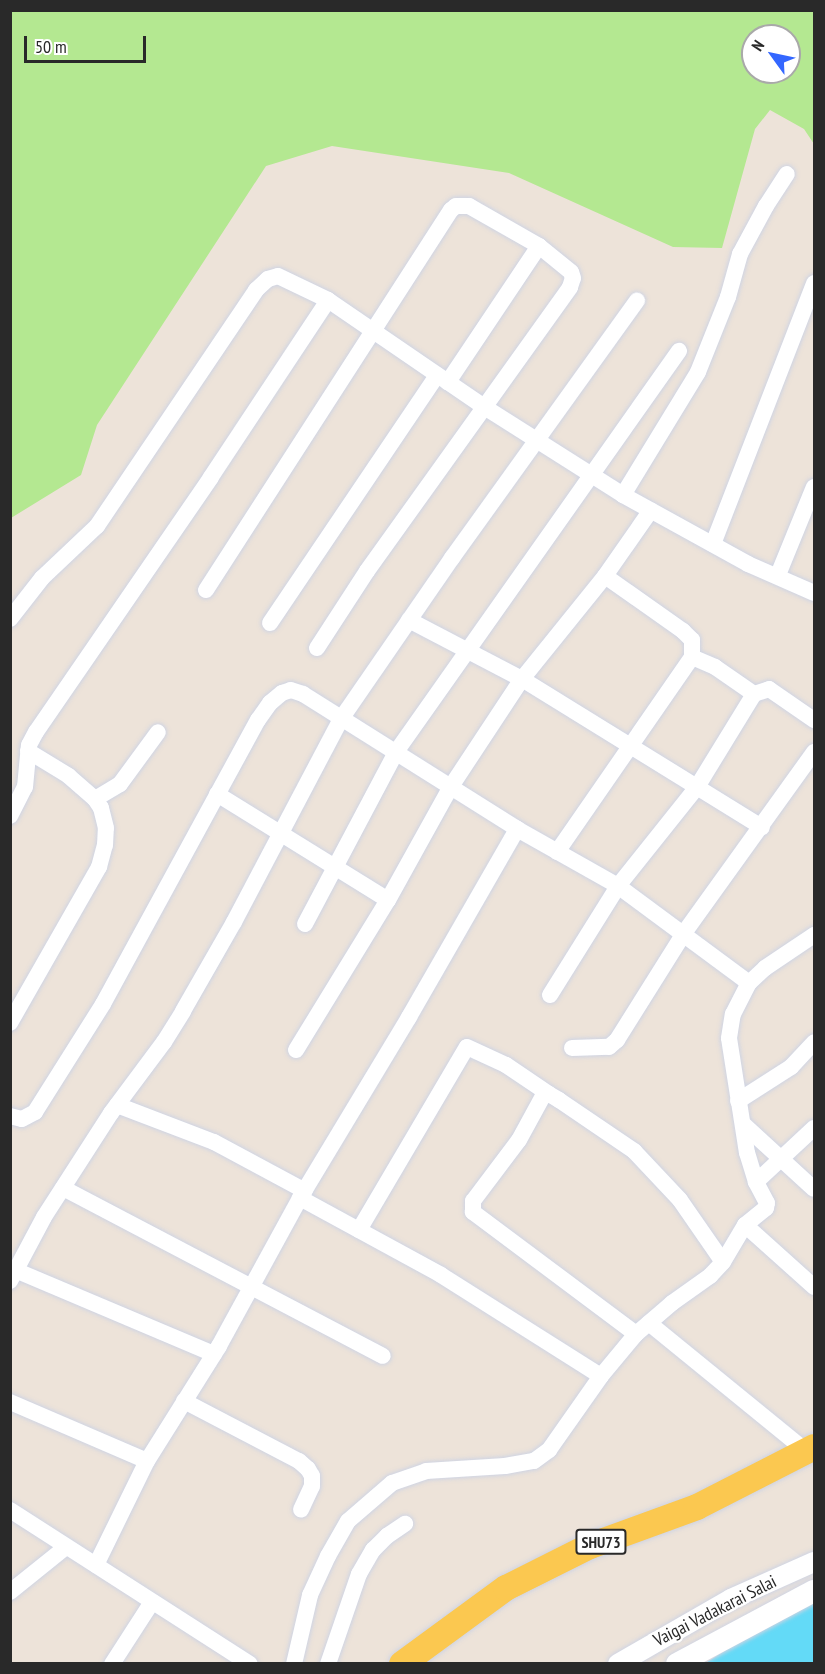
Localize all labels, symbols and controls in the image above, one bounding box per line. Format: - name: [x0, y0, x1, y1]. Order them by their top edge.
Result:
- scale bar: [27, 24, 148, 62]
- north arrow: [741, 24, 801, 84]
- text: 50 m: [35, 35, 67, 58]
- text: N: [747, 36, 768, 54]
- road number: SHU73: [574, 1529, 628, 1555]
- street label: Vaigai Vadakarai Salai: [650, 1571, 780, 1651]

